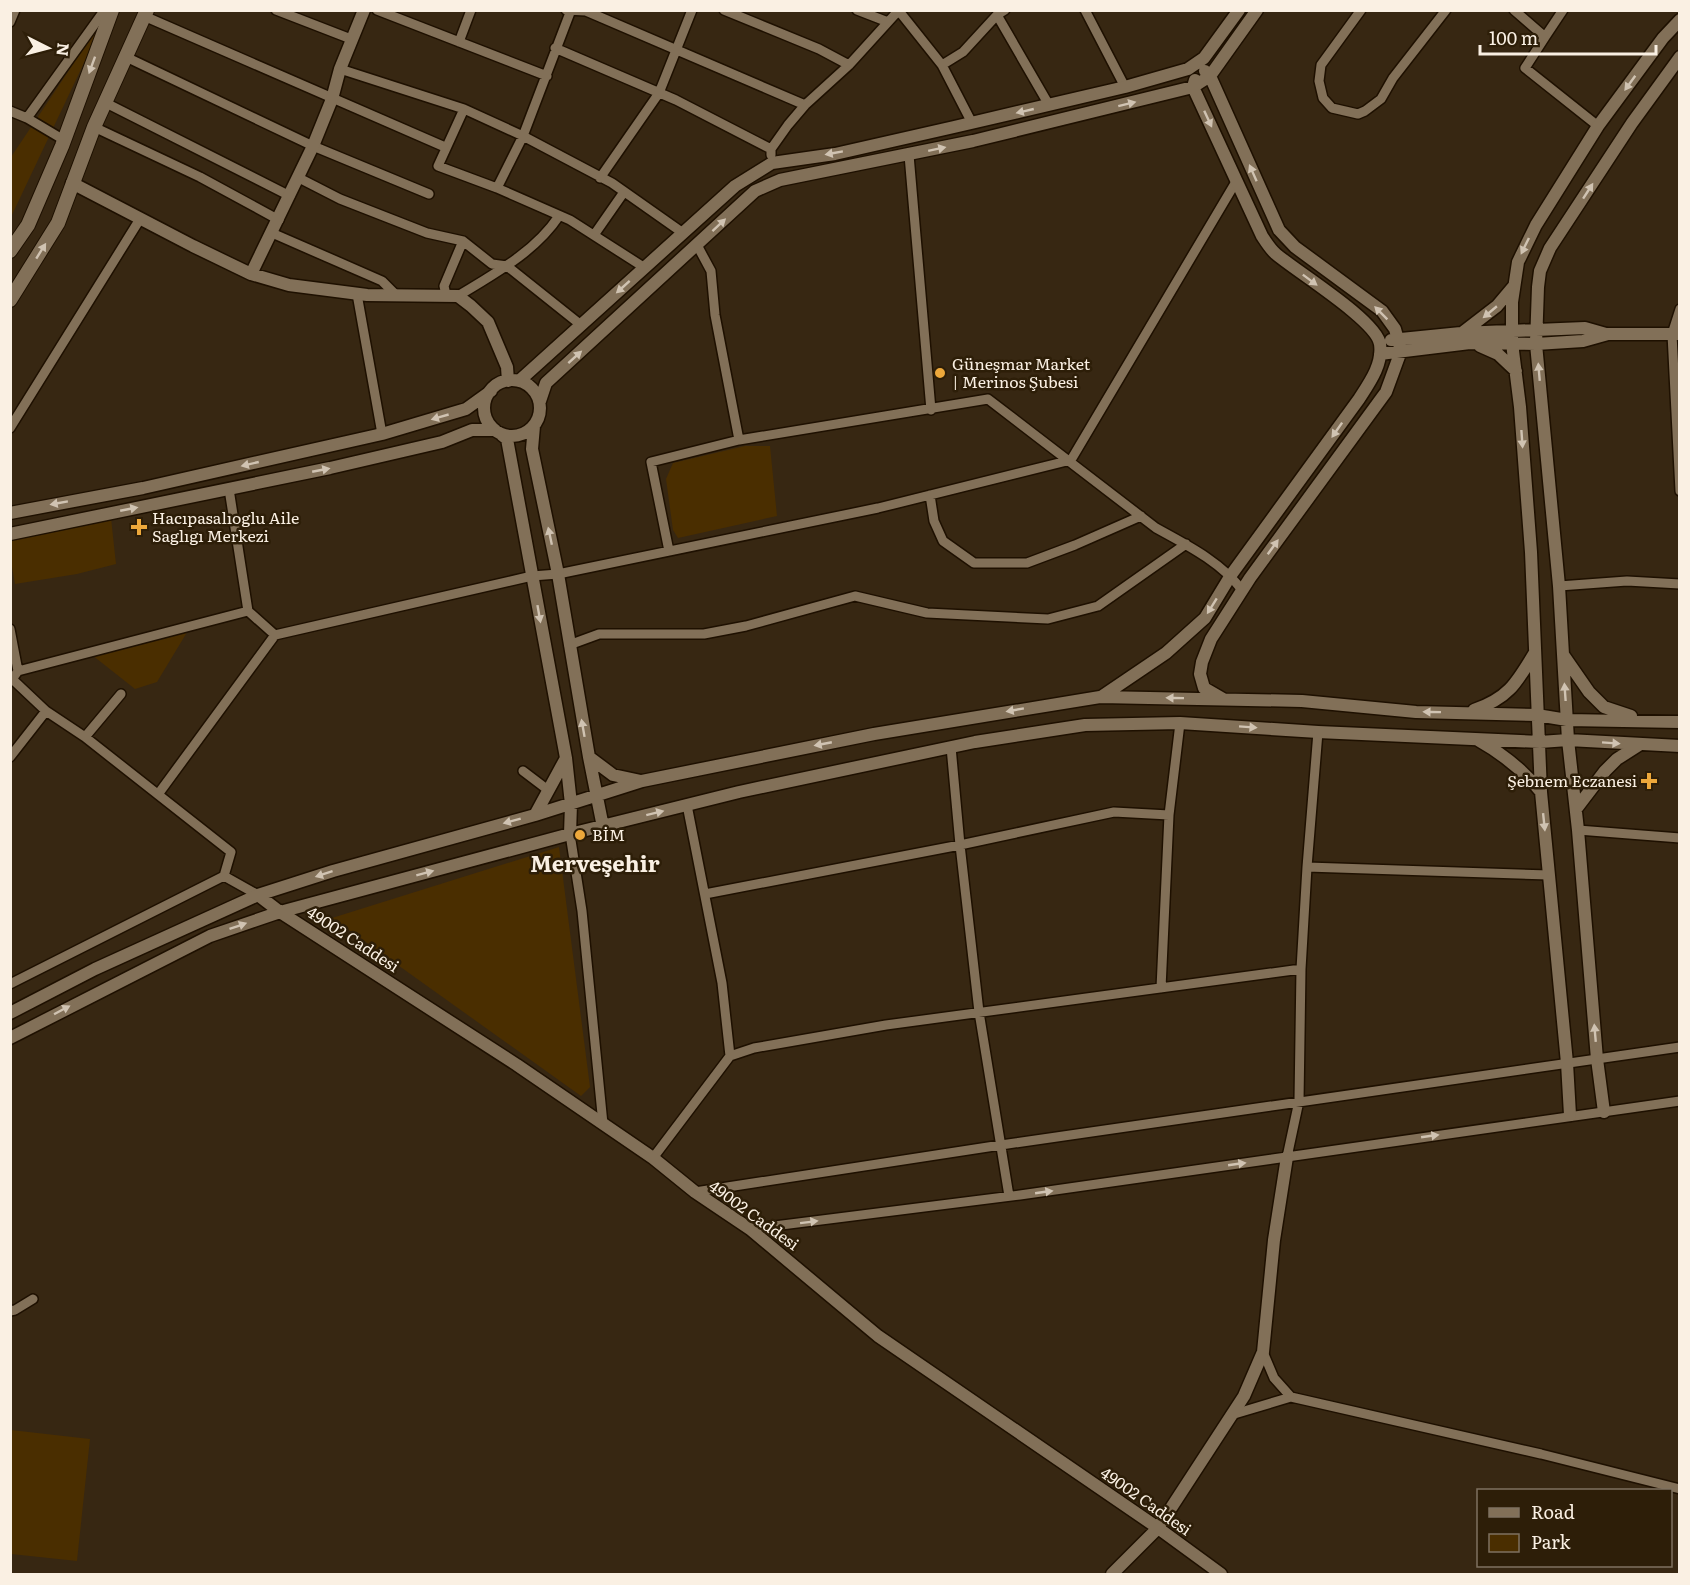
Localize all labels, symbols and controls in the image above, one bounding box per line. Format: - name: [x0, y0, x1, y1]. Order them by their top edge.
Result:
- north arrow: [18, 18, 78, 78]
- scale bar: [1480, 18, 1656, 56]
- text: 100 m: [1489, 24, 1538, 51]
- text: N: [51, 42, 77, 58]
- one-way arrow: [87, 56, 96, 74]
- one-way arrow: [1625, 75, 1637, 90]
- one-way arrow: [1118, 98, 1136, 108]
- one-way arrow: [1015, 107, 1034, 116]
- one-way arrow: [1204, 110, 1213, 127]
- one-way arrow: [928, 144, 947, 153]
- one-way arrow: [825, 149, 844, 158]
- one-way arrow: [1248, 164, 1258, 182]
- one-way arrow: [1582, 182, 1593, 199]
- one-way arrow: [711, 218, 726, 232]
- one-way arrow: [1521, 238, 1530, 255]
- one-way arrow: [36, 243, 47, 259]
- one-way arrow: [1302, 274, 1318, 286]
- one-way arrow: [615, 280, 630, 294]
- one-way arrow: [1483, 305, 1498, 318]
- one-way arrow: [1375, 307, 1389, 321]
- one-way arrow: [568, 350, 583, 364]
- place label: Güneşmar Market | Merinos Şubesi: [952, 351, 1091, 393]
- one-way arrow: [1534, 363, 1544, 382]
- marker: Güneşmar Market | Merinos Şubesi: [933, 366, 947, 380]
- one-way arrow: [430, 413, 448, 422]
- one-way arrow: [1331, 422, 1343, 438]
- one-way arrow: [1517, 429, 1527, 448]
- one-way arrow: [241, 460, 260, 470]
- one-way arrow: [311, 465, 330, 474]
- one-way arrow: [50, 499, 69, 508]
- one-way arrow: [120, 504, 139, 513]
- place label: Hacıpasalıoglu Aile Saglıgı Merkezi: [152, 505, 299, 547]
- marker: Hacıpasalıoglu Aile Saglıgı Merkezi: [130, 518, 148, 536]
- one-way arrow: [545, 526, 554, 545]
- one-way arrow: [1267, 539, 1279, 555]
- one-way arrow: [1206, 598, 1217, 614]
- one-way arrow: [535, 605, 544, 624]
- one-way arrow: [1561, 682, 1570, 701]
- one-way arrow: [1165, 693, 1184, 703]
- one-way arrow: [1006, 706, 1025, 715]
- one-way arrow: [1423, 707, 1442, 717]
- one-way arrow: [579, 718, 588, 737]
- one-way arrow: [1239, 723, 1258, 732]
- one-way arrow: [1601, 738, 1620, 748]
- one-way arrow: [813, 740, 832, 749]
- place label: Şebnem Eczanesi: [1507, 768, 1637, 792]
- marker: Şebnem Eczanesi: [1642, 774, 1656, 788]
- one-way arrow: [645, 808, 664, 818]
- one-way arrow: [1539, 813, 1549, 832]
- one-way arrow: [503, 817, 521, 826]
- place label: BİM: [592, 822, 625, 846]
- marker: BİM: [573, 828, 587, 842]
- district label: Merveşehir: [530, 846, 660, 879]
- one-way arrow: [417, 868, 435, 877]
- one-way arrow: [315, 870, 333, 879]
- street label: 49002 Caddesi: [302, 899, 405, 977]
- one-way arrow: [229, 920, 247, 930]
- one-way arrow: [54, 1005, 71, 1015]
- one-way arrow: [1590, 1023, 1600, 1042]
- one-way arrow: [1420, 1131, 1439, 1140]
- one-way arrow: [1227, 1160, 1246, 1169]
- street label: 49002 Caddesi: [705, 1173, 805, 1255]
- one-way arrow: [1034, 1187, 1053, 1196]
- one-way arrow: [799, 1217, 818, 1226]
- street label: 49002 Caddesi: [1096, 1460, 1197, 1540]
- legend: [1477, 1489, 1672, 1567]
- text: Road: [1531, 1498, 1575, 1525]
- text: Park: [1531, 1528, 1572, 1555]

